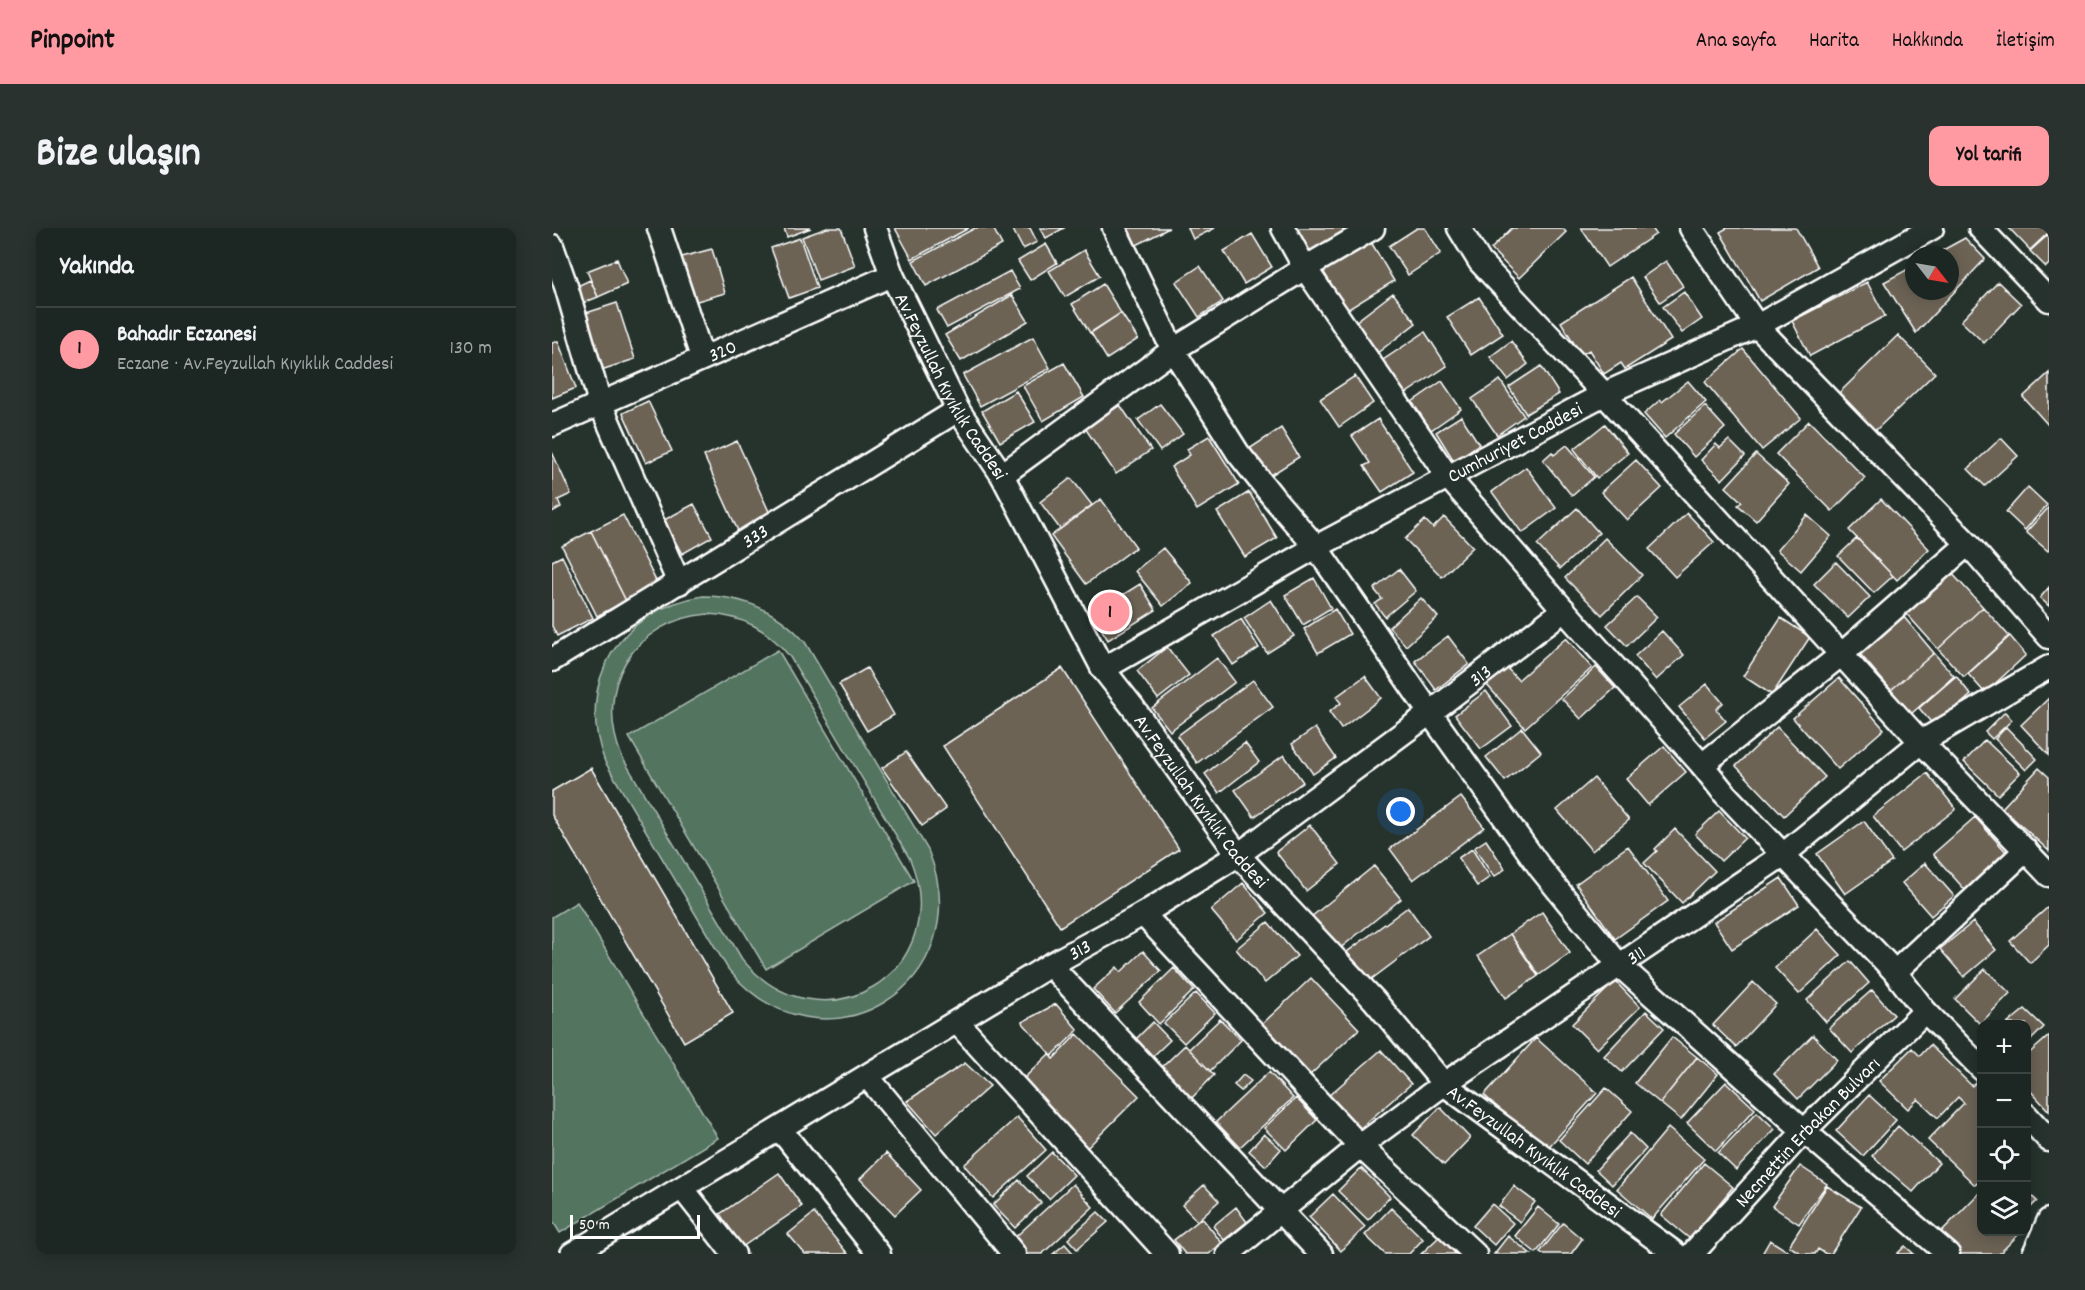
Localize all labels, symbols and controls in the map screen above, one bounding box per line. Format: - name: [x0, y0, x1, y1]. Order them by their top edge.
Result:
- text: Pinpoint: [30, 22, 115, 62]
- text: Ana sayfa: [1696, 27, 1776, 57]
- text: Harita: [1809, 27, 1859, 57]
- text: Hakkında: [1892, 27, 1963, 57]
- text: İletişim: [1996, 27, 2055, 57]
- text: Bize ulaşın: [36, 126, 201, 186]
- button: Yol tarifi: [1929, 126, 2049, 186]
- north arrow: [1905, 246, 1959, 300]
- text: Yakında: [60, 249, 134, 286]
- street label: Av.Feyzullah Kıyıklık Caddesi: [886, 289, 1013, 485]
- text: Bahadır Eczanesi: [117, 320, 256, 351]
- street label: 320: [705, 334, 742, 371]
- text: 1: [77, 335, 82, 363]
- text: 130 m: [450, 335, 492, 363]
- text: Eczane · Av.Feyzullah Kıyıklık Caddesi: [117, 351, 393, 379]
- street label: Cumhuriyet Caddesi: [1443, 397, 1588, 492]
- street label: 333: [738, 519, 775, 557]
- pin: 1: [1090, 590, 1130, 634]
- street label: 313: [1464, 659, 1499, 695]
- street label: Av.Feyzullah Kıyıklık Caddesi: [1125, 710, 1274, 896]
- your location: [1386, 797, 1415, 826]
- street label: 313: [1064, 934, 1097, 969]
- street label: 311: [1622, 940, 1652, 974]
- map controls: [1977, 1020, 2031, 1236]
- button: +: [1977, 1020, 2031, 1074]
- street label: Necmettin Erbakan Bulvarı: [1730, 1052, 1888, 1215]
- button: −: [1977, 1074, 2031, 1128]
- street label: Av.Feyzullah Kıyıklık Caddesi: [1440, 1079, 1626, 1227]
- button: locate: [1977, 1128, 2031, 1182]
- button: layers: [1977, 1182, 2031, 1236]
- scale bar: [570, 1212, 700, 1240]
- text: 50 m: [579, 1214, 610, 1237]

